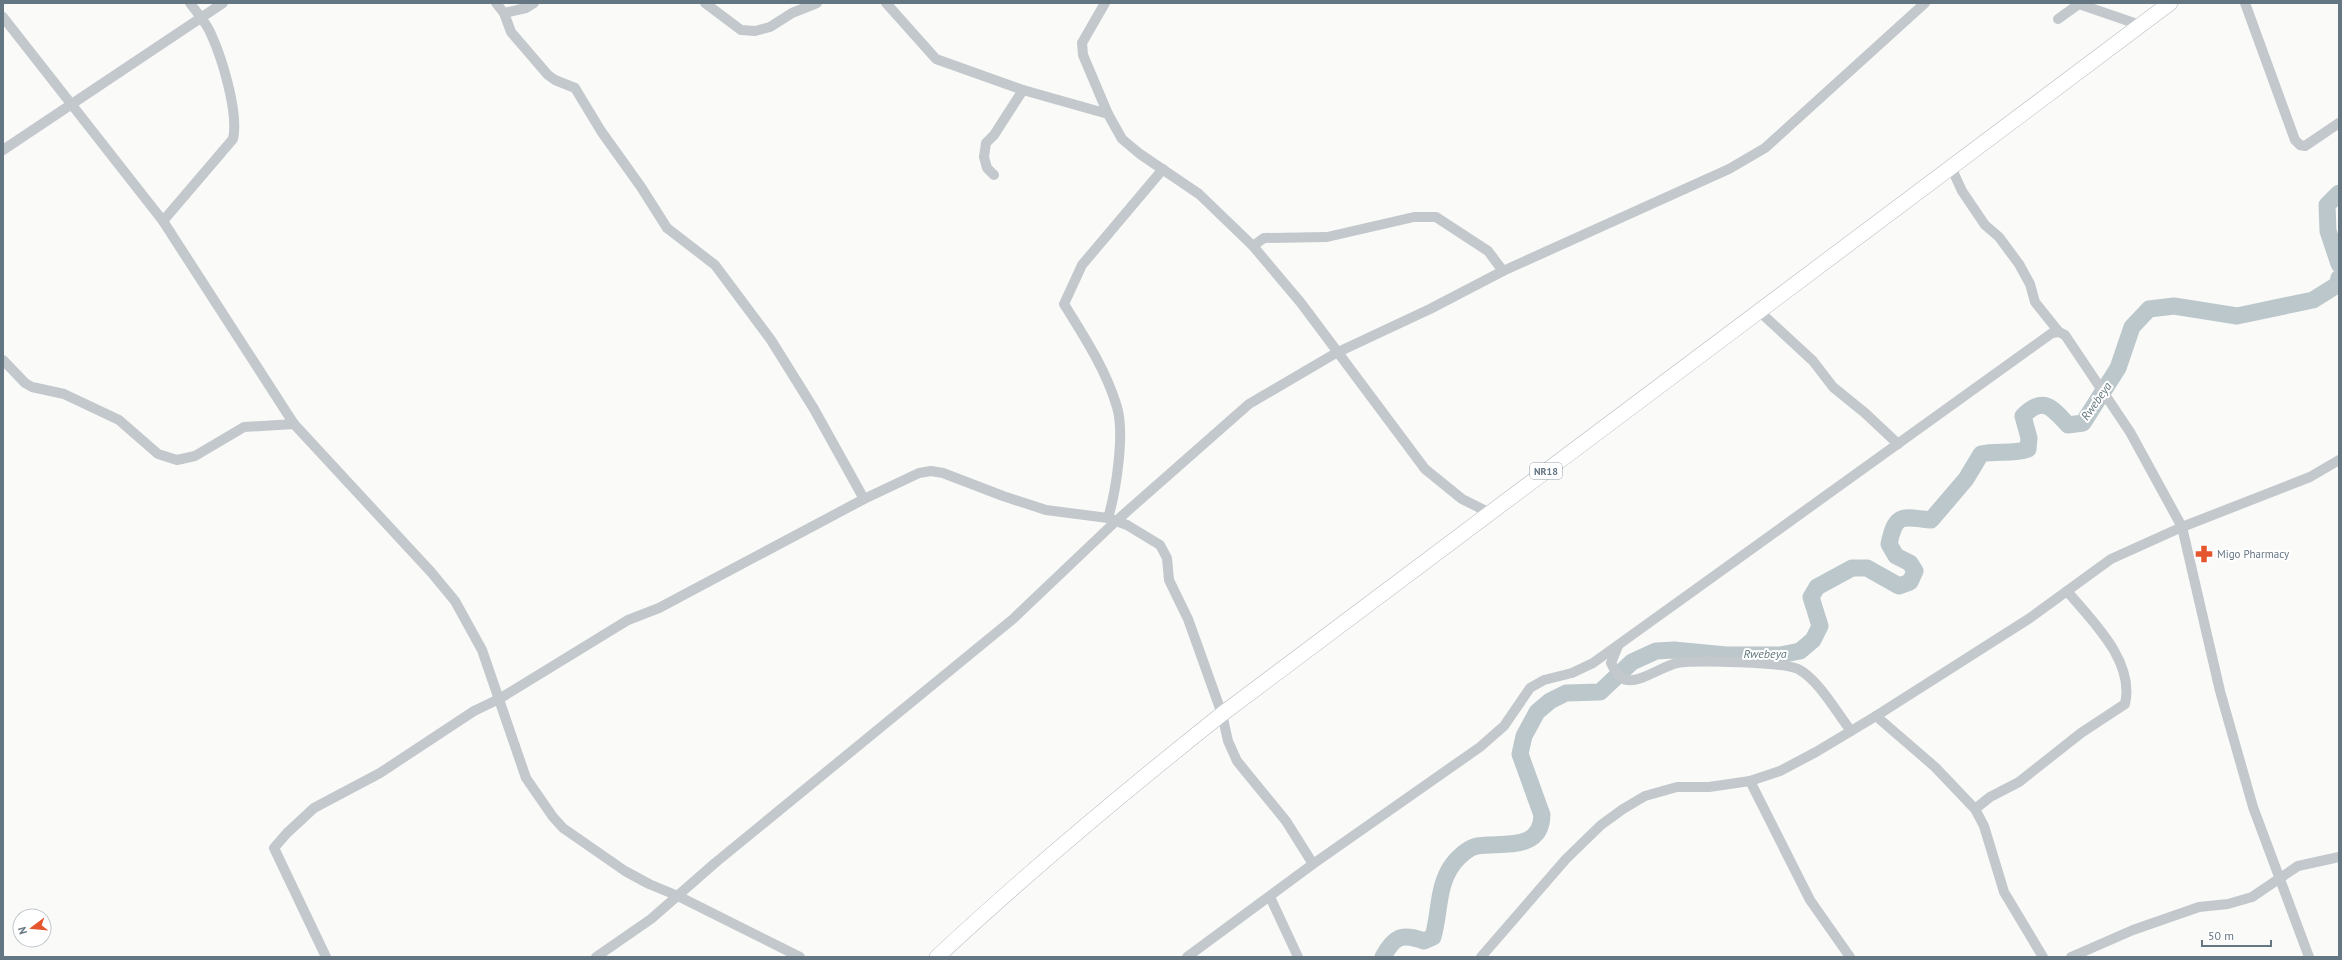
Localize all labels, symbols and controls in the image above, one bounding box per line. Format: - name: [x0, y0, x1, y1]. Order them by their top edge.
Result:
- water label: Rwebeya: [2077, 379, 2115, 423]
- road number: NR18: [1530, 463, 1562, 479]
- pharmacy icon: Migo Pharmacy: [2194, 544, 2214, 564]
- place label: Migo Pharmacy: [2217, 547, 2290, 561]
- water label: Rwebeya: [1743, 646, 1787, 661]
- north arrow: [12, 908, 52, 948]
- scale bar: [2202, 922, 2271, 948]
- text: N: [15, 925, 30, 936]
- text: 50 m: [2208, 928, 2234, 943]

